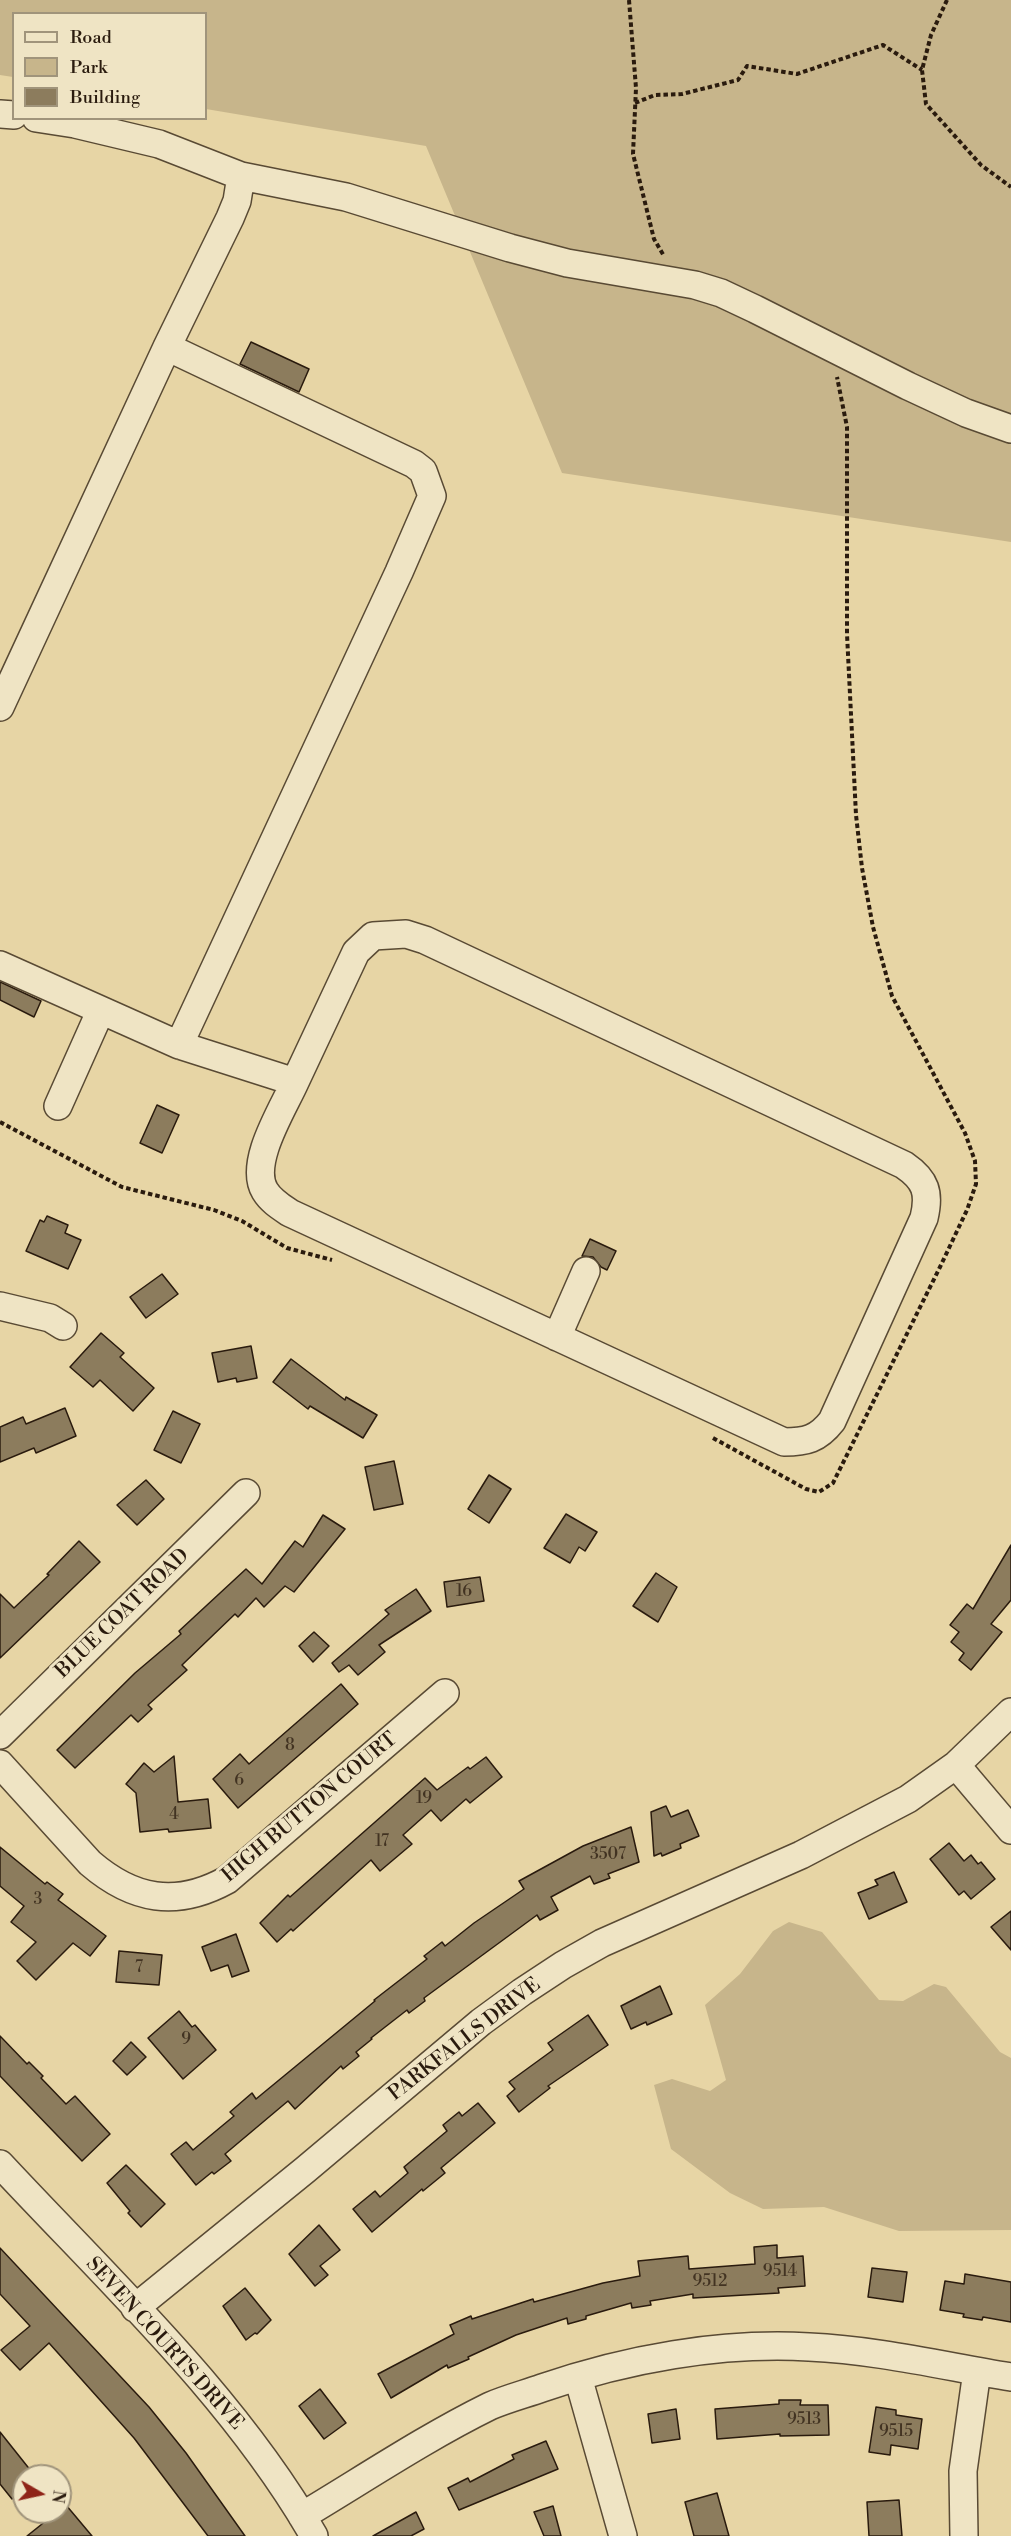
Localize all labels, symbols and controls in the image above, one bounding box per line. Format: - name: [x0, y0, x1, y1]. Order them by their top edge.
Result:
- legend: [12, 12, 207, 120]
- text: Road: [70, 26, 112, 49]
- text: Park: [70, 56, 107, 79]
- text: Building: [70, 86, 140, 109]
- street label: BLUE COAT ROAD: [51, 1544, 195, 1684]
- house number: 16: [456, 1582, 472, 1602]
- street label: HIGH BUTTON COURT: [218, 1728, 402, 1888]
- house number: 8: [285, 1736, 295, 1756]
- house number: 6: [234, 1771, 244, 1791]
- house number: 19: [416, 1789, 432, 1809]
- house number: 4: [169, 1805, 179, 1825]
- house number: 17: [375, 1832, 389, 1852]
- house number: 3507: [590, 1845, 626, 1865]
- house number: 3: [34, 1890, 42, 1910]
- house number: 7: [135, 1958, 143, 1978]
- street label: PARKFALLS DRIVE: [384, 1973, 546, 2107]
- house number: 9: [181, 2030, 191, 2050]
- street label: SEVEN COURTS DRIVE: [80, 2253, 248, 2435]
- house number: 9514: [763, 2262, 797, 2282]
- house number: 9512: [693, 2272, 727, 2292]
- house number: 9513: [787, 2410, 821, 2430]
- house number: 9515: [879, 2422, 913, 2442]
- north arrow: [12, 2464, 72, 2524]
- text: N: [47, 2489, 69, 2504]

